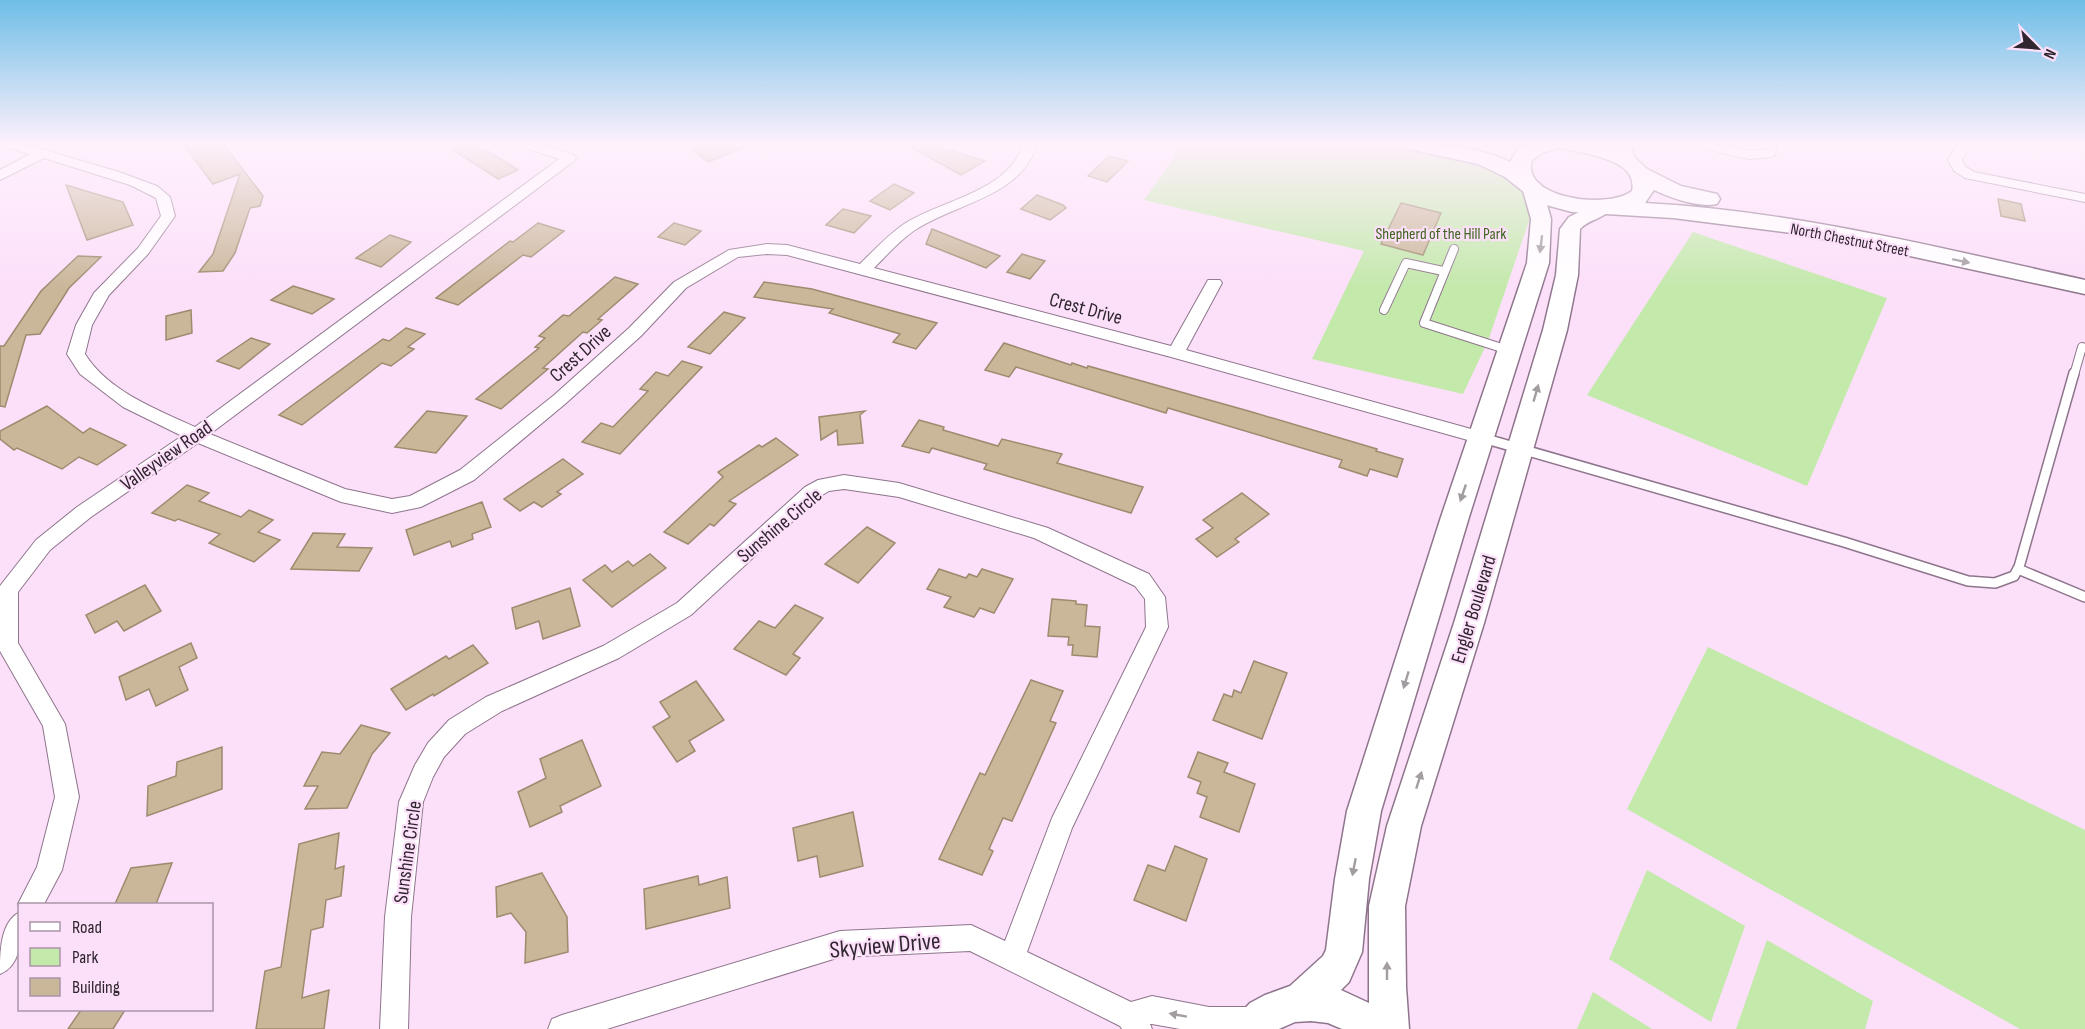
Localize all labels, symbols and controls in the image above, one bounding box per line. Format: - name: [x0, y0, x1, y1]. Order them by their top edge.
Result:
- north arrow: [2007, 18, 2067, 78]
- text: N: [2039, 46, 2060, 62]
- street label: North Chestnut Street: [1789, 220, 1911, 261]
- park label: Shepherd of the Hill Park: [1376, 225, 1506, 244]
- one-way arrow: [1536, 235, 1545, 254]
- one-way arrow: [1952, 257, 1971, 266]
- street label: Crest Drive: [1047, 288, 1125, 330]
- street label: Crest Drive: [545, 320, 616, 388]
- one-way arrow: [1532, 384, 1541, 402]
- street label: Valleyview Road: [116, 416, 217, 496]
- street label: Sunshine Circle: [732, 483, 827, 568]
- one-way arrow: [1458, 484, 1468, 502]
- street label: Engler Boulevard: [1446, 552, 1502, 666]
- one-way arrow: [1400, 671, 1410, 689]
- one-way arrow: [1414, 771, 1424, 789]
- street label: Sunshine Circle: [389, 799, 427, 905]
- one-way arrow: [1349, 858, 1358, 877]
- legend: [18, 903, 213, 1011]
- text: Road: [72, 917, 102, 938]
- street label: Skyview Drive: [828, 926, 942, 965]
- text: Park: [72, 947, 98, 968]
- one-way arrow: [1382, 961, 1392, 980]
- text: Building: [72, 977, 120, 998]
- one-way arrow: [1169, 1010, 1188, 1019]

